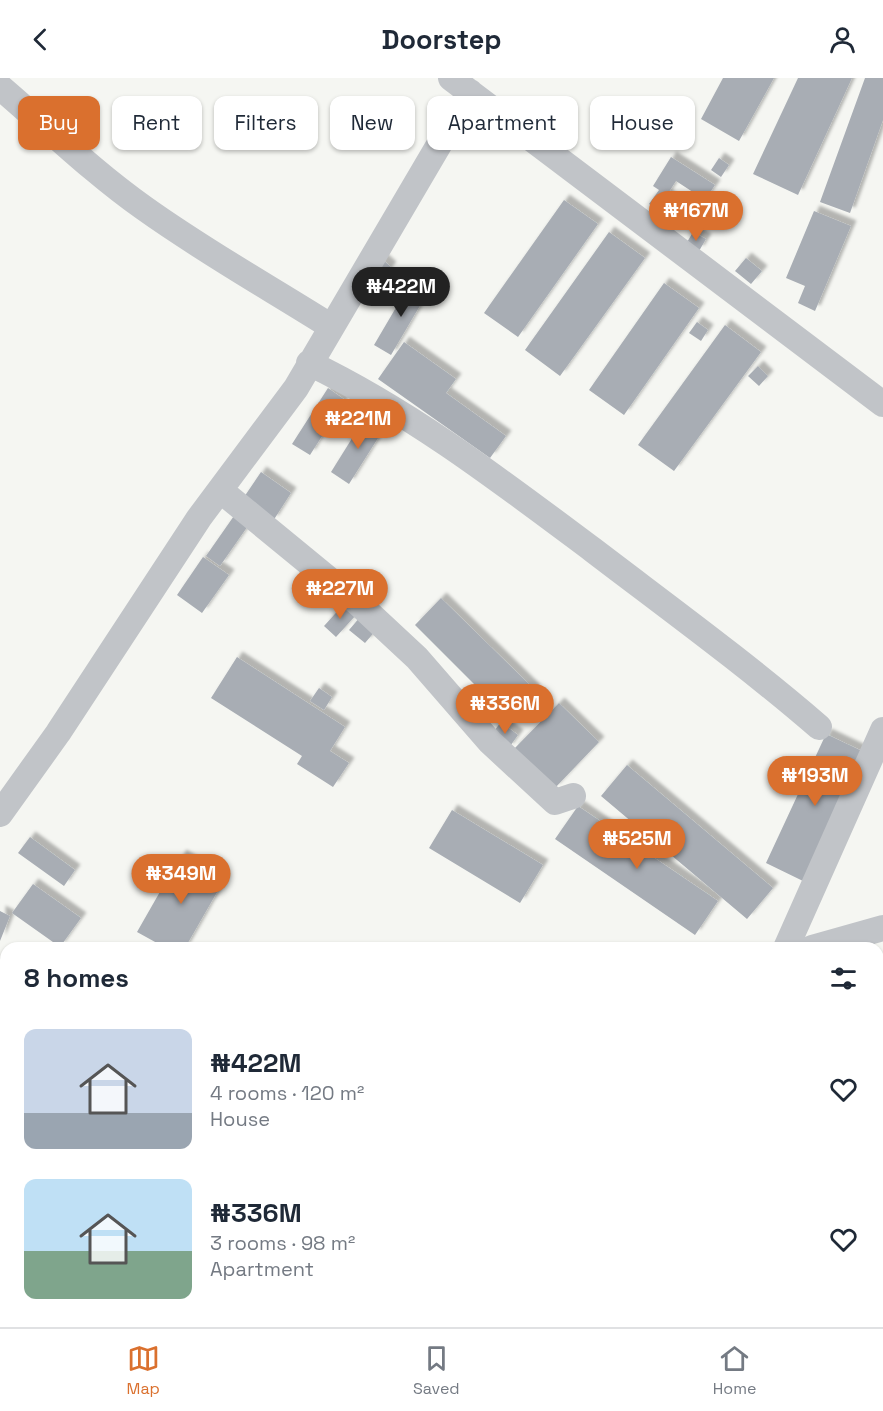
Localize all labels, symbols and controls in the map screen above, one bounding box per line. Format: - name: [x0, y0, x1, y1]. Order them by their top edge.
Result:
- text: Doorstep: [382, 22, 501, 57]
- icon: back: [24, 23, 57, 56]
- icon: person: [826, 23, 859, 56]
- chip: Buy: [18, 96, 100, 150]
- chip: Rent: [112, 96, 202, 150]
- chip: Filters: [214, 96, 318, 150]
- chip: New: [330, 96, 415, 150]
- chip: Apartment: [427, 96, 578, 150]
- chip: House: [590, 96, 695, 150]
- pin: ₦167M: [654, 191, 738, 242]
- text: ₦167M: [663, 197, 729, 223]
- pin: ₦422M: [359, 267, 443, 318]
- text: ₦422M: [366, 273, 436, 299]
- pin: ₦221M: [316, 399, 400, 450]
- text: ₦221M: [325, 405, 391, 431]
- pin: ₦227M: [298, 569, 382, 620]
- text: ₦227M: [306, 575, 374, 601]
- pin: ₦336M: [463, 684, 547, 735]
- text: ₦336M: [470, 690, 540, 716]
- pin: ₦193M: [773, 756, 857, 807]
- text: ₦193M: [781, 762, 849, 788]
- pin: ₦525M: [595, 819, 679, 870]
- text: ₦525M: [602, 825, 672, 851]
- pin: ₦349M: [139, 854, 223, 905]
- text: ₦349M: [146, 860, 217, 886]
- text: 8 homes: [24, 961, 129, 995]
- icon: filters: [827, 962, 860, 995]
- text: ₦422M: [210, 1046, 301, 1080]
- icon: home: [72, 1053, 144, 1125]
- icon: heart: [827, 1073, 860, 1106]
- text: 4 rooms · 120 m²: [210, 1080, 364, 1106]
- text: House: [210, 1106, 270, 1132]
- text: ₦336M: [210, 1196, 302, 1230]
- icon: home: [72, 1203, 144, 1275]
- icon: heart: [827, 1223, 860, 1256]
- text: 3 rooms · 98 m²: [210, 1230, 355, 1256]
- text: Apartment: [210, 1256, 314, 1282]
- tab: Map: [127, 1342, 160, 1399]
- tab: Saved: [413, 1342, 460, 1399]
- tab: Home: [713, 1342, 756, 1399]

